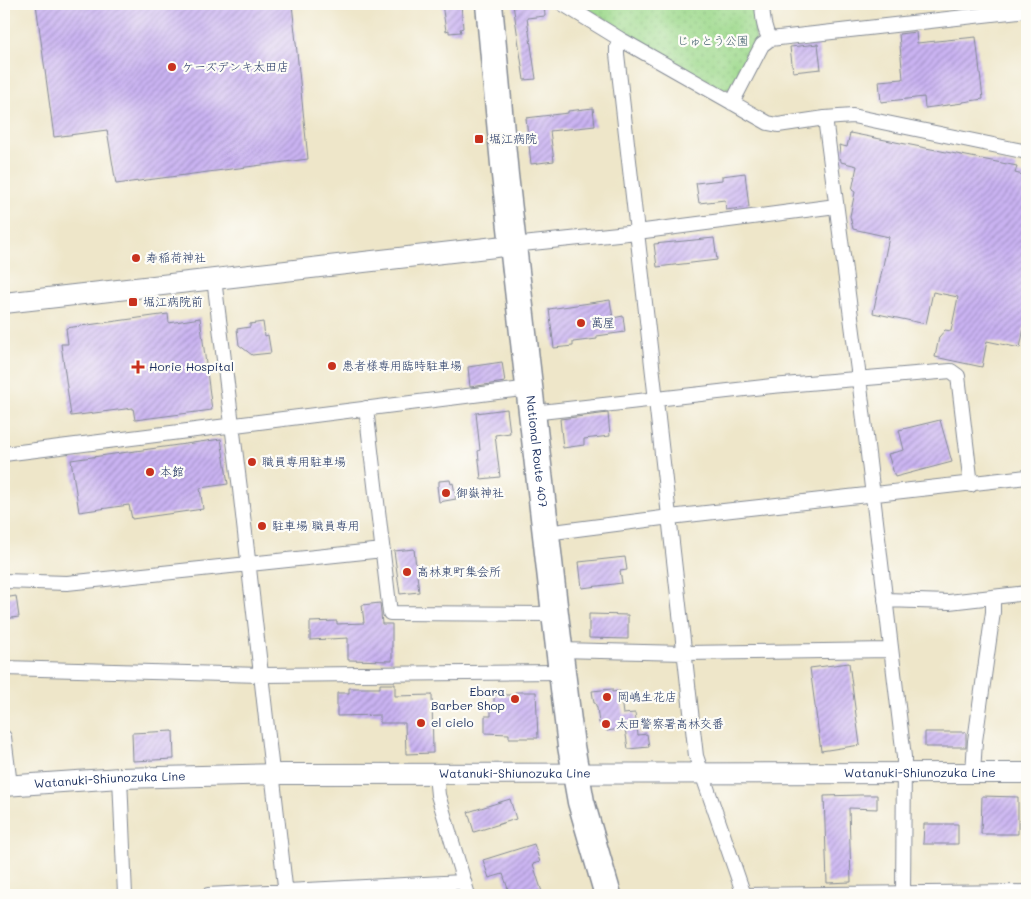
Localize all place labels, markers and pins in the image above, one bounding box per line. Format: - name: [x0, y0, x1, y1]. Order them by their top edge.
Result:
- place label: ケーズデンキ太田店: [182, 58, 289, 74]
- marker: ケーズデンキ太田店: [166, 61, 178, 73]
- place label: 堀江病院: [489, 130, 537, 146]
- marker: 堀江病院: [473, 133, 485, 145]
- place label: 寿稲荷神社: [146, 249, 206, 265]
- marker: 寿稲荷神社: [130, 252, 142, 264]
- place label: 堀江病院前: [143, 293, 203, 309]
- marker: 堀江病院前: [127, 296, 139, 308]
- place label: 萬屋: [591, 314, 615, 330]
- marker: 萬屋: [575, 317, 587, 329]
- place label: 患者様専用臨時駐車場: [342, 357, 462, 373]
- place label: Horie Hospital: [149, 358, 234, 374]
- marker: Horie Hospital: [131, 360, 145, 374]
- marker: 患者様専用臨時駐車場: [326, 360, 338, 372]
- place label: 職員専用駐車場: [262, 453, 346, 469]
- marker: 職員専用駐車場: [246, 456, 258, 468]
- place label: 本館: [160, 463, 184, 479]
- marker: 本館: [144, 466, 156, 478]
- place label: 御嶽神社: [456, 484, 504, 500]
- marker: 御嶽神社: [440, 487, 452, 499]
- place label: 駐車場 職員専用: [272, 517, 360, 533]
- marker: 駐車場 職員専用: [256, 520, 268, 532]
- place label: 高林東町集会所: [417, 563, 501, 579]
- marker: 高林東町集会所: [401, 566, 413, 578]
- place label: Ebara Barber Shop: [431, 683, 505, 713]
- place label: 岡嶋生花店: [617, 688, 677, 704]
- marker: 岡嶋生花店: [601, 691, 613, 703]
- marker: Ebara Barber Shop: [509, 693, 521, 705]
- place label: el cielo: [431, 714, 474, 730]
- place label: 太田警察署高林交番: [616, 715, 724, 731]
- marker: el cielo: [415, 717, 427, 729]
- marker: 太田警察署高林交番: [600, 718, 612, 730]

